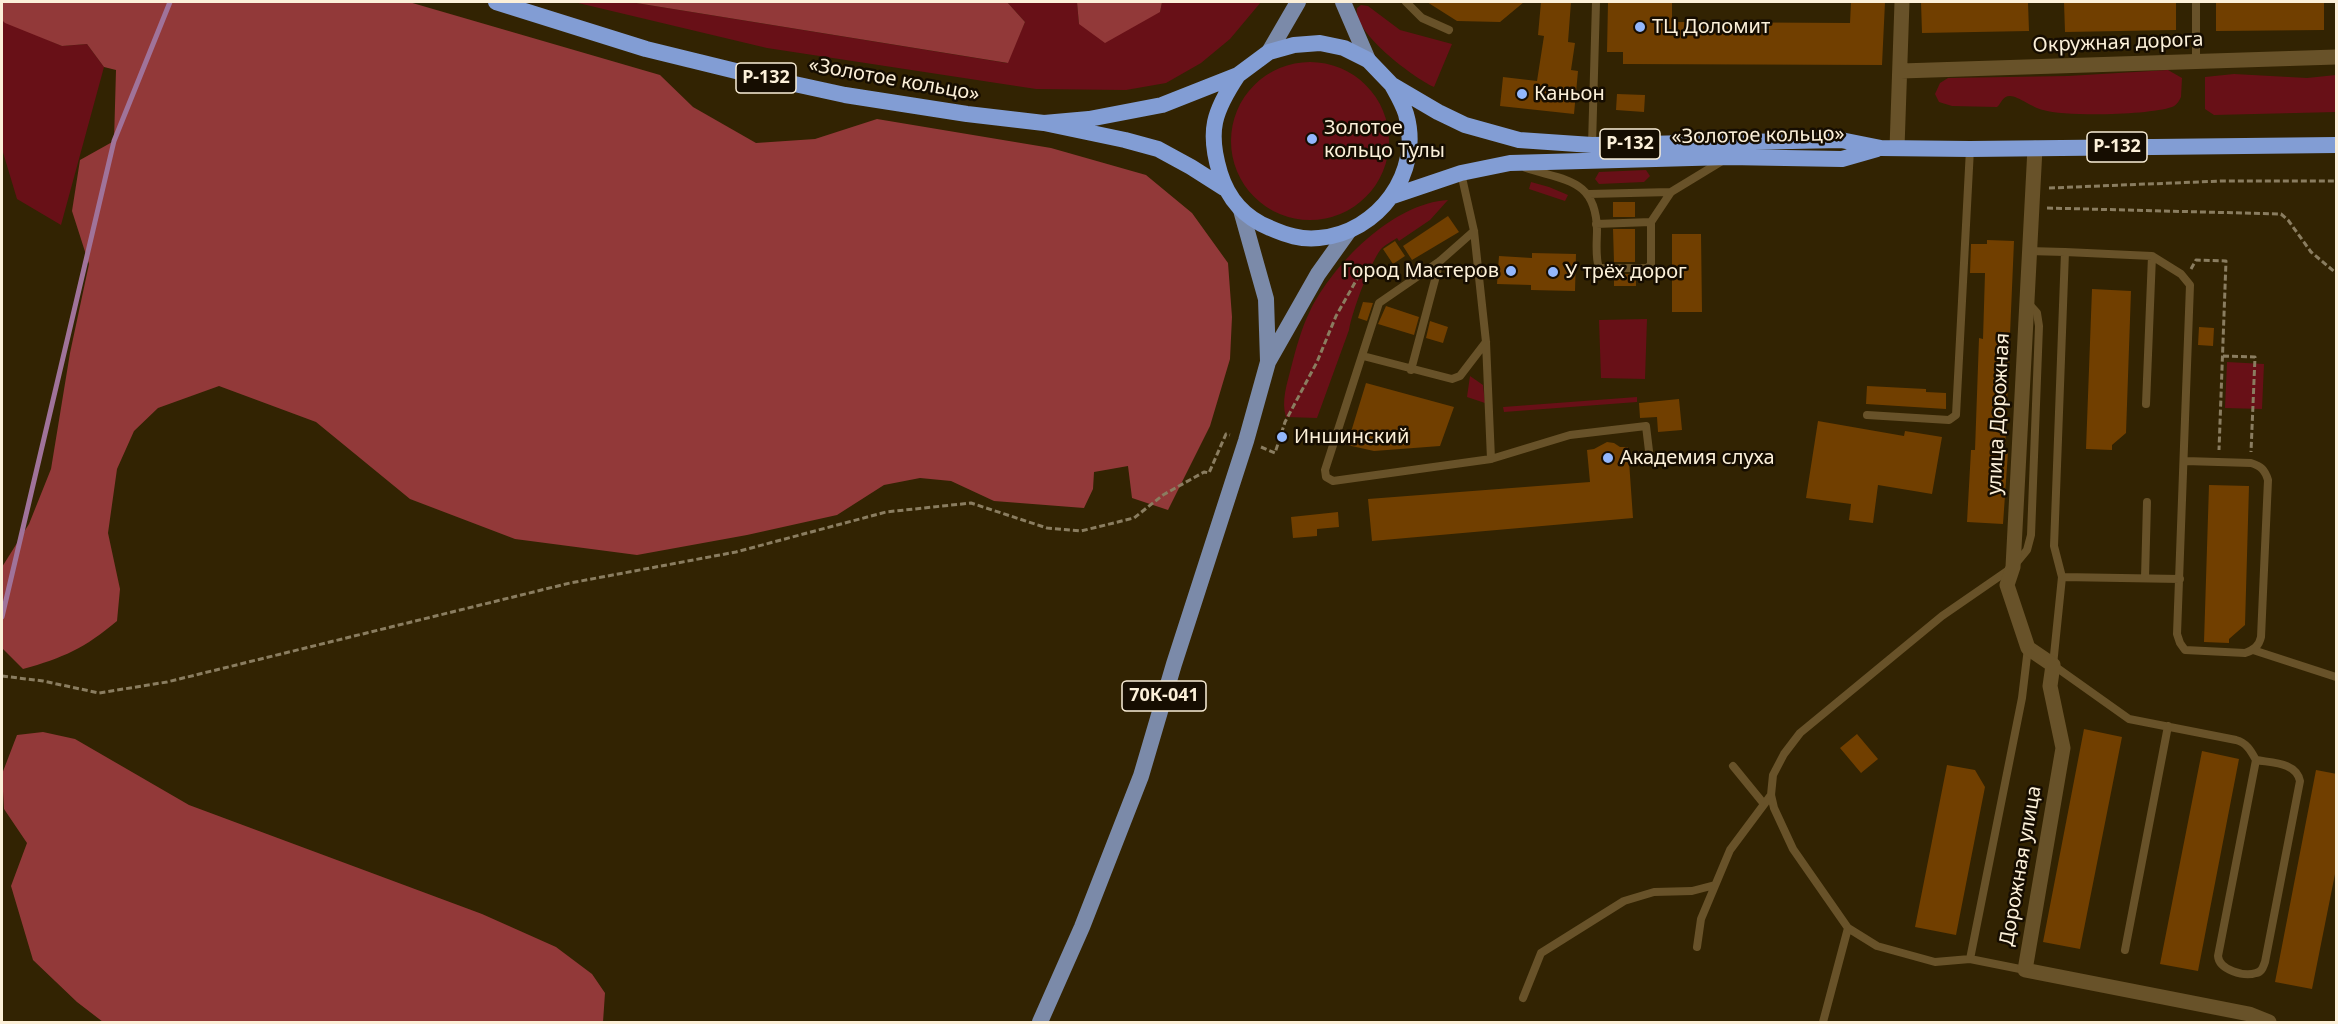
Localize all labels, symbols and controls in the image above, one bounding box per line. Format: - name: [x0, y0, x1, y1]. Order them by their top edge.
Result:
- place label: ТЦ Доломит: [1652, 15, 1770, 39]
- marker: ТЦ Доломит: [1633, 20, 1647, 34]
- street label: Окружная дорога: [2032, 28, 2204, 58]
- street label: «Золотое кольцо»: [807, 53, 981, 107]
- road number: Р-132: [736, 63, 796, 93]
- place label: Каньон: [1534, 82, 1605, 106]
- marker: Каньон: [1515, 87, 1529, 101]
- place label: Золотое кольцо Тулы: [1324, 116, 1445, 163]
- street label: «Золотое кольцо»: [1671, 122, 1845, 150]
- road number: Р-132: [1600, 129, 1660, 159]
- marker: Золотое кольцо Тулы: [1305, 132, 1319, 146]
- road number: Р-132: [2087, 132, 2147, 162]
- place label: Город Мастеров: [1342, 259, 1499, 283]
- place label: У трёх дорог: [1565, 260, 1687, 284]
- marker: Город Мастеров: [1504, 264, 1518, 278]
- marker: У трёх дорог: [1546, 265, 1560, 279]
- street label: улица Дорожная: [1983, 332, 2015, 496]
- place label: Иншинский: [1294, 425, 1409, 449]
- marker: Иншинский: [1275, 430, 1289, 444]
- place label: Академия слуха: [1620, 446, 1774, 470]
- marker: Академия слуха: [1601, 451, 1615, 465]
- road number: 70К-041: [1122, 681, 1206, 711]
- street label: Дорожная улица: [1995, 784, 2047, 948]

